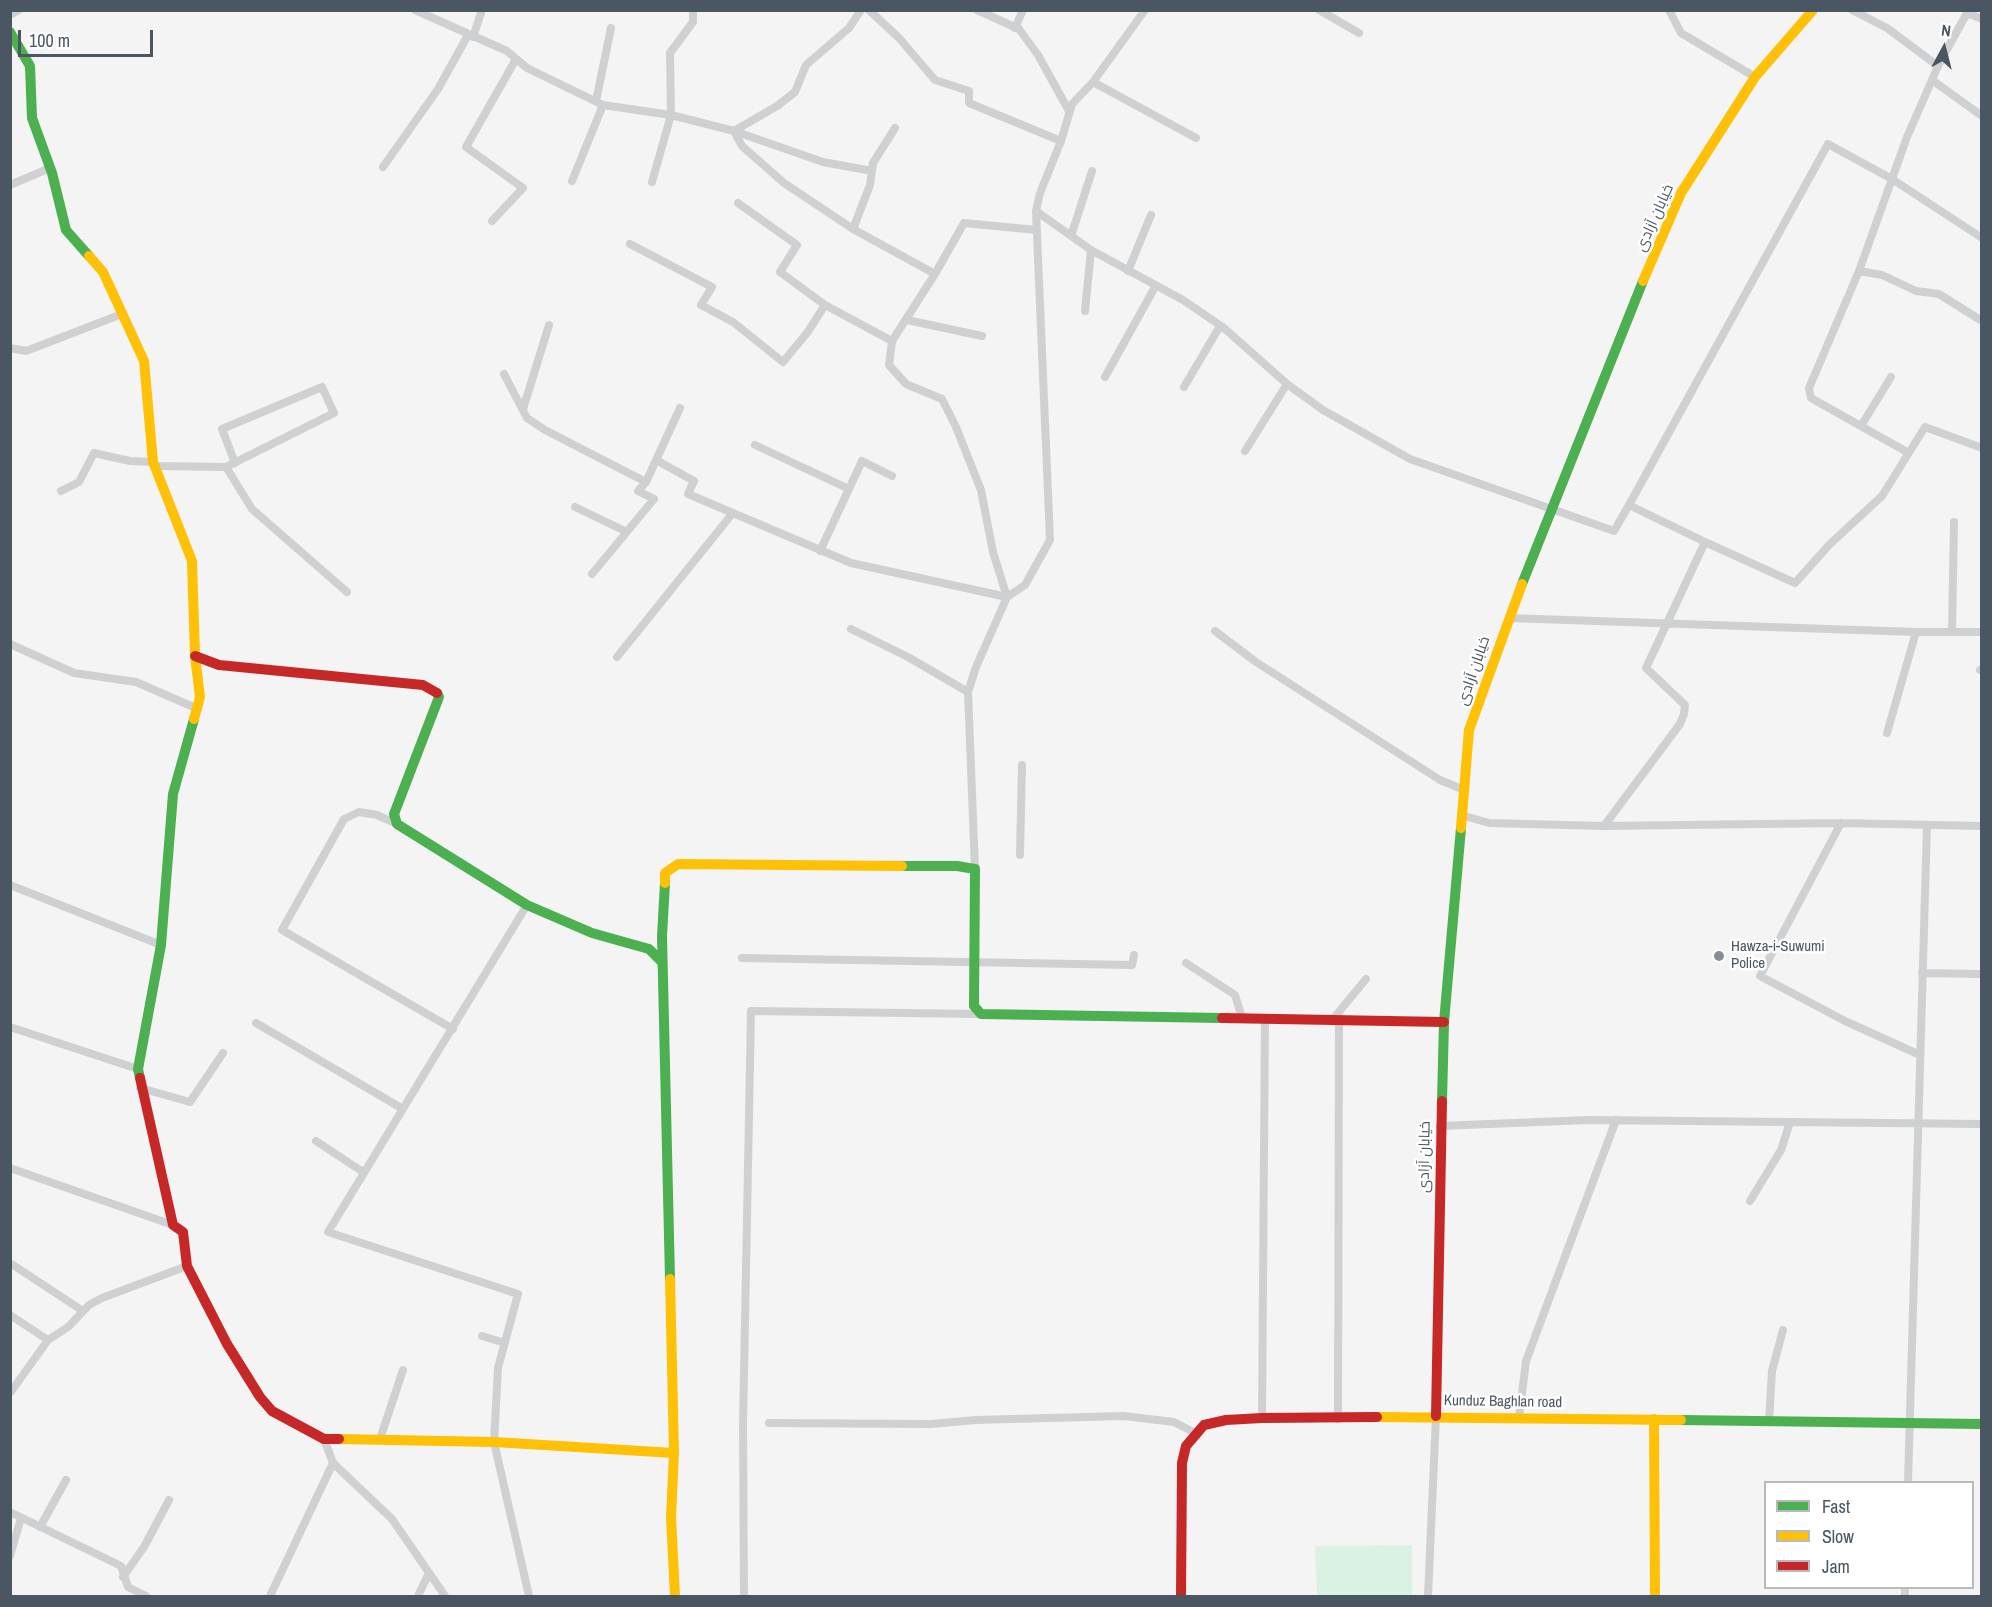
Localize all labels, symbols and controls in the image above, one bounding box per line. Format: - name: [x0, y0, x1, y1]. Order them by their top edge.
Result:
- scale bar: [21, 18, 156, 56]
- north arrow: [1914, 18, 1974, 78]
- text: N: [1940, 19, 1952, 42]
- text: 100 m: [29, 28, 70, 53]
- street label: خیابان آزادی: [1632, 182, 1678, 254]
- street label: خیابان آزادی: [1454, 634, 1494, 708]
- place label: Hawza-i-Suwumi Police: [1731, 938, 1825, 973]
- marker: Hawza-i-Suwumi Police: [1712, 949, 1726, 963]
- street label: خیابان آزادی: [1415, 1121, 1435, 1193]
- street label: Kunduz Baghlan road: [1444, 1392, 1562, 1412]
- legend: [1764, 1481, 1974, 1589]
- text: Fast: [1822, 1494, 1850, 1519]
- text: Slow: [1822, 1524, 1854, 1549]
- text: Jam: [1822, 1554, 1850, 1579]

